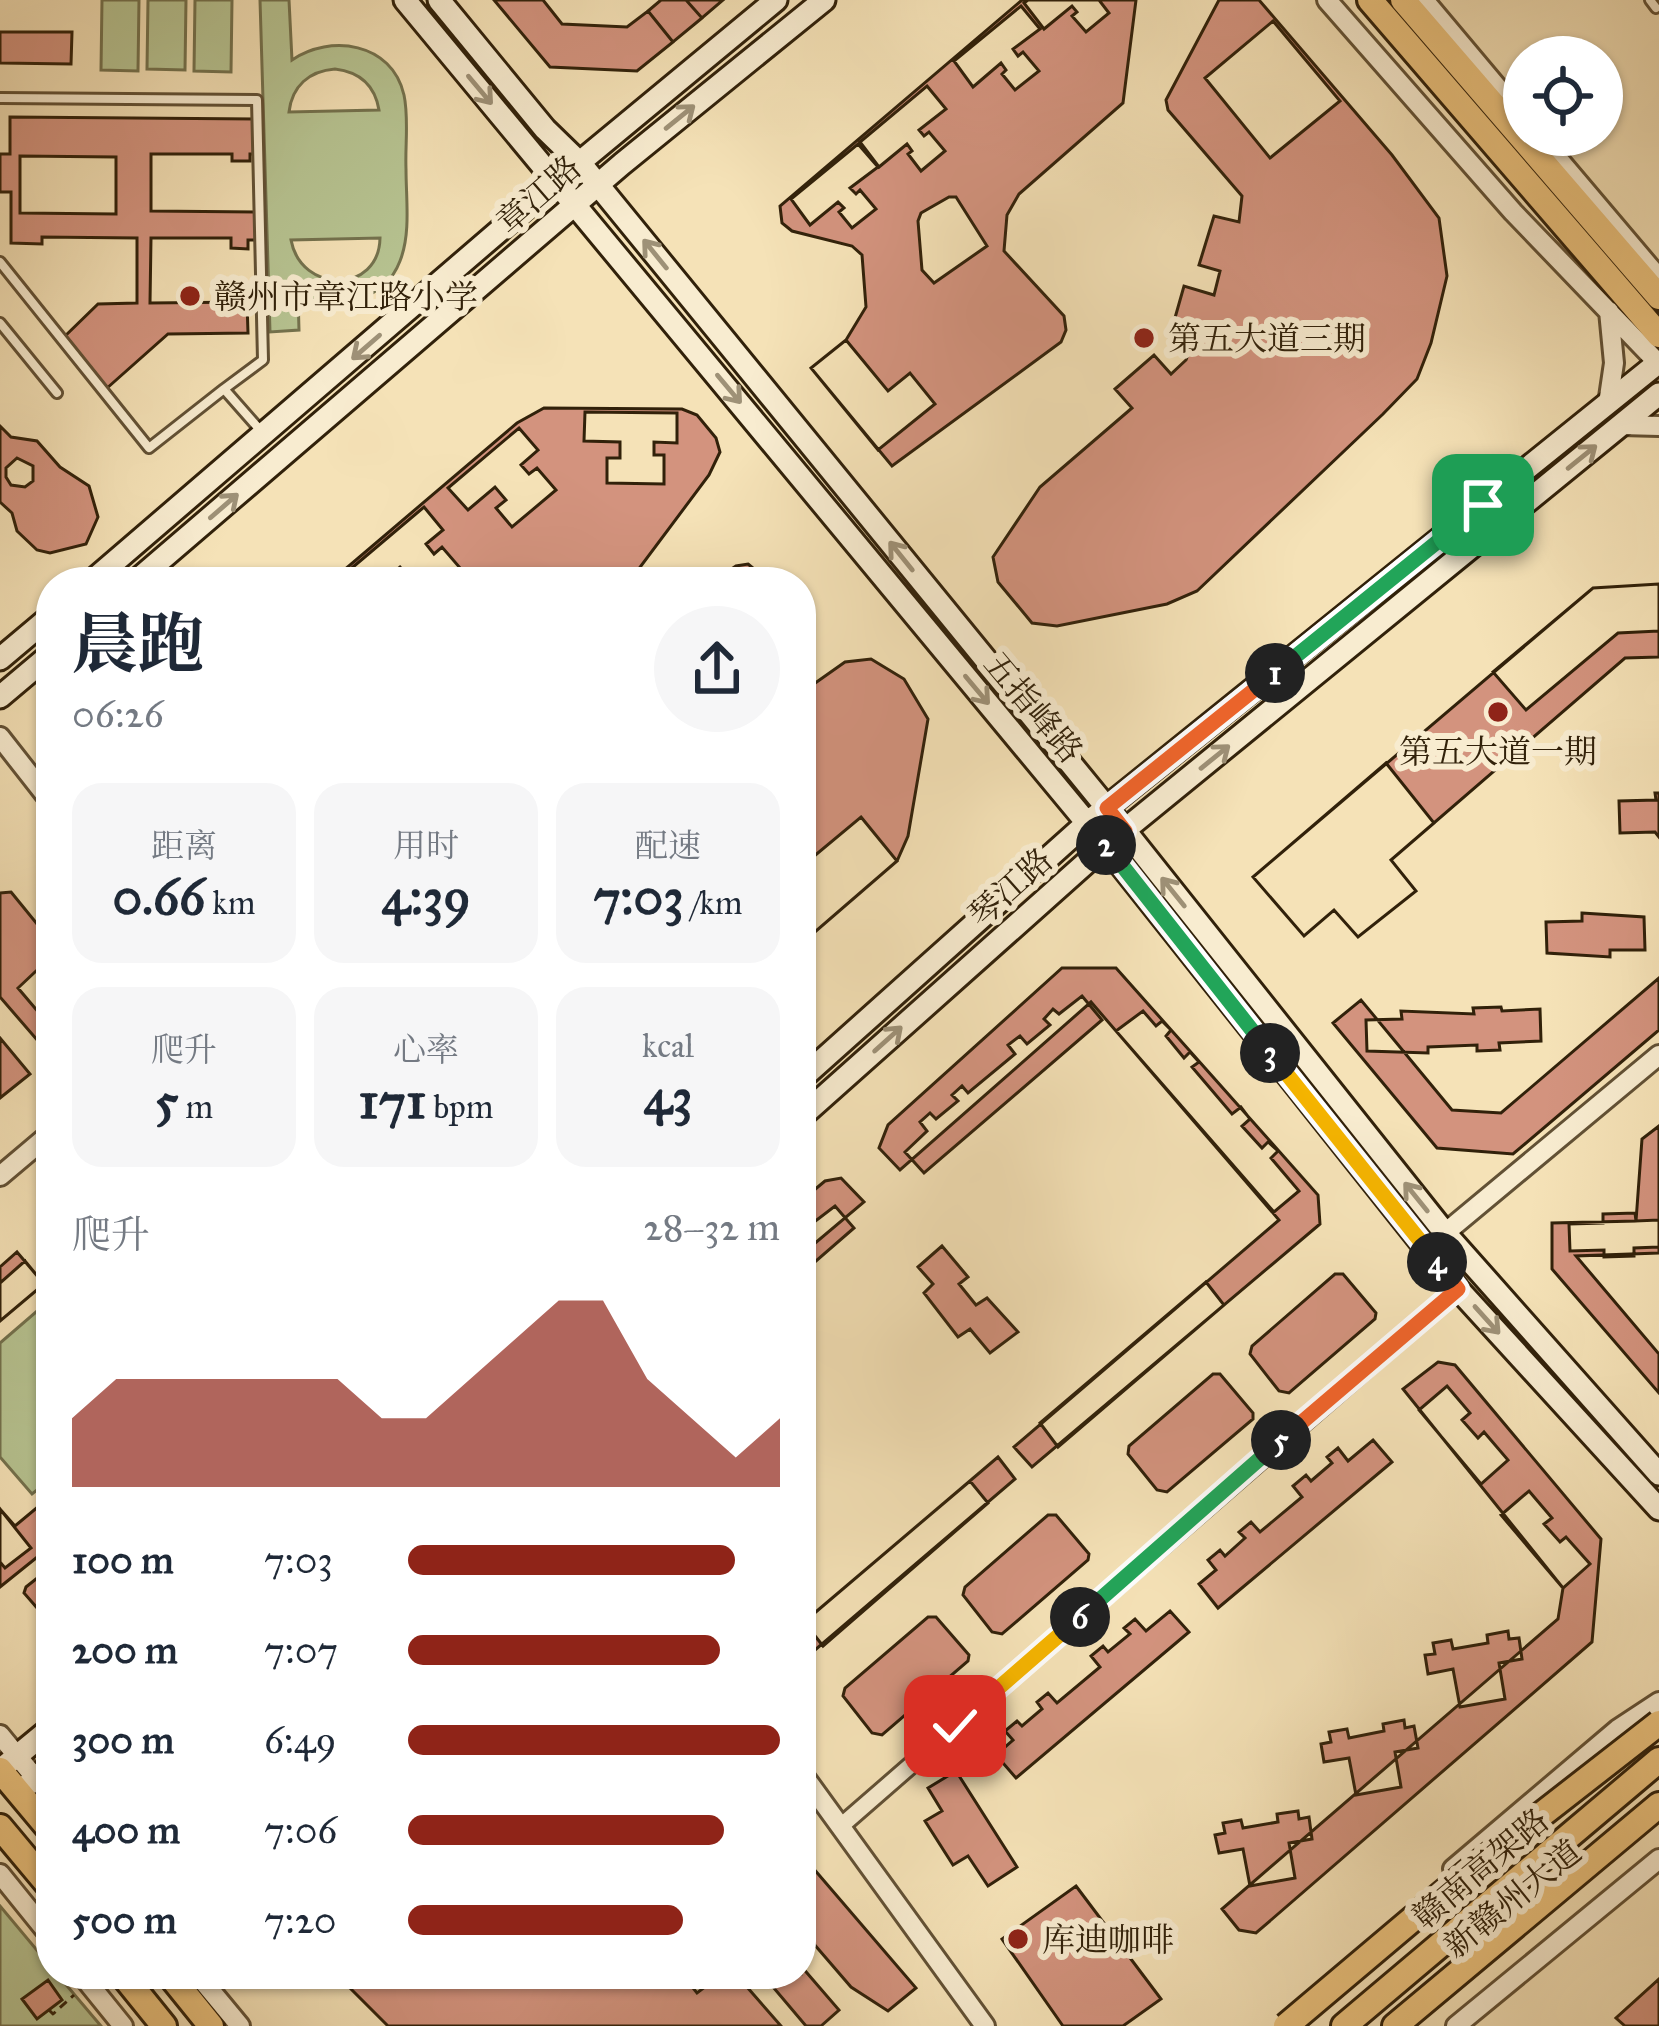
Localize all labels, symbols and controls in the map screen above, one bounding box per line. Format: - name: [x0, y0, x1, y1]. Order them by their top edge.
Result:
- map controls: [1503, 36, 1623, 156]
- button: locate: [1503, 36, 1623, 156]
- one-way arrow: [465, 74, 493, 105]
- one-way arrow: [664, 103, 695, 131]
- street label: 章江路: [488, 147, 589, 242]
- one-way arrow: [641, 239, 669, 270]
- place label: 赣州市章江路小学: [214, 277, 478, 317]
- marker: 赣州市章江路小学: [177, 283, 203, 309]
- place label: 第五大道三期: [1168, 319, 1366, 359]
- marker: 第五大道三期: [1131, 325, 1157, 351]
- one-way arrow: [351, 332, 382, 360]
- one-way arrow: [716, 373, 742, 405]
- one-way arrow: [1566, 444, 1597, 471]
- pin: [1432, 454, 1534, 556]
- icon: arrive: [1450, 472, 1516, 538]
- one-way arrow: [208, 493, 239, 520]
- one-way arrow: [888, 541, 915, 572]
- text: 晨跑: [72, 604, 204, 685]
- button: share: [654, 606, 780, 732]
- pin: 1: [1245, 643, 1305, 703]
- street label: 五指峰路: [975, 644, 1091, 771]
- text: 1: [1268, 653, 1282, 693]
- one-way arrow: [963, 674, 991, 705]
- text: 06:26: [72, 690, 164, 738]
- marker: 第五大道一期: [1485, 699, 1511, 725]
- place label: 第五大道一期: [1399, 732, 1597, 772]
- one-way arrow: [1199, 744, 1230, 771]
- pin: 2: [1076, 815, 1136, 875]
- text: 2: [1098, 825, 1114, 865]
- text: 距离: [151, 826, 217, 866]
- text: 用时: [393, 826, 459, 866]
- text: 配速: [635, 826, 701, 866]
- street label: 琴江路: [961, 840, 1061, 936]
- text: 0.66: [113, 866, 205, 928]
- text: 4:39: [381, 866, 471, 928]
- text: 7:03: [593, 866, 684, 928]
- one-way arrow: [1160, 876, 1187, 908]
- text: km: [205, 883, 255, 923]
- text: /km: [684, 883, 743, 923]
- pin: 3: [1240, 1023, 1300, 1083]
- text: kcal: [642, 1026, 694, 1066]
- one-way arrow: [873, 1026, 903, 1054]
- text: 爬升: [151, 1030, 217, 1070]
- text: 心率: [393, 1030, 459, 1070]
- text: 3: [1263, 1033, 1277, 1073]
- text: 43: [644, 1066, 692, 1128]
- text: 5: [155, 1070, 178, 1132]
- text: 171: [359, 1070, 426, 1132]
- text: m: [178, 1087, 213, 1127]
- text: bpm: [426, 1087, 493, 1127]
- one-way arrow: [1403, 1181, 1430, 1213]
- text: 28–32 m: [644, 1203, 780, 1251]
- text: 爬升: [72, 1211, 150, 1259]
- pin: 4: [1407, 1232, 1467, 1292]
- text: 4: [1428, 1242, 1446, 1282]
- one-way arrow: [1472, 1305, 1500, 1335]
- pin: 5: [1251, 1410, 1311, 1470]
- text: 5: [1273, 1420, 1289, 1460]
- text: 100 m: [72, 1536, 174, 1584]
- text: 7:03: [264, 1536, 333, 1584]
- pin: 6: [1050, 1587, 1110, 1647]
- text: 6: [1072, 1597, 1088, 1637]
- text: 200 m: [72, 1626, 178, 1674]
- text: 7:07: [264, 1626, 338, 1674]
- pin: [904, 1675, 1006, 1777]
- icon: check: [922, 1693, 988, 1759]
- text: 300 m: [72, 1716, 174, 1764]
- text: 6:49: [264, 1716, 337, 1764]
- street label: 赣南高架路: [1405, 1800, 1557, 1937]
- text: 400 m: [72, 1806, 180, 1854]
- text: 7:06: [264, 1806, 337, 1854]
- street label: 新赣州大道: [1436, 1831, 1589, 1966]
- text: 500 m: [72, 1896, 177, 1944]
- text: 7:20: [264, 1896, 337, 1944]
- place label: 库迪咖啡: [1042, 1920, 1174, 1960]
- marker: 库迪咖啡: [1005, 1926, 1031, 1952]

